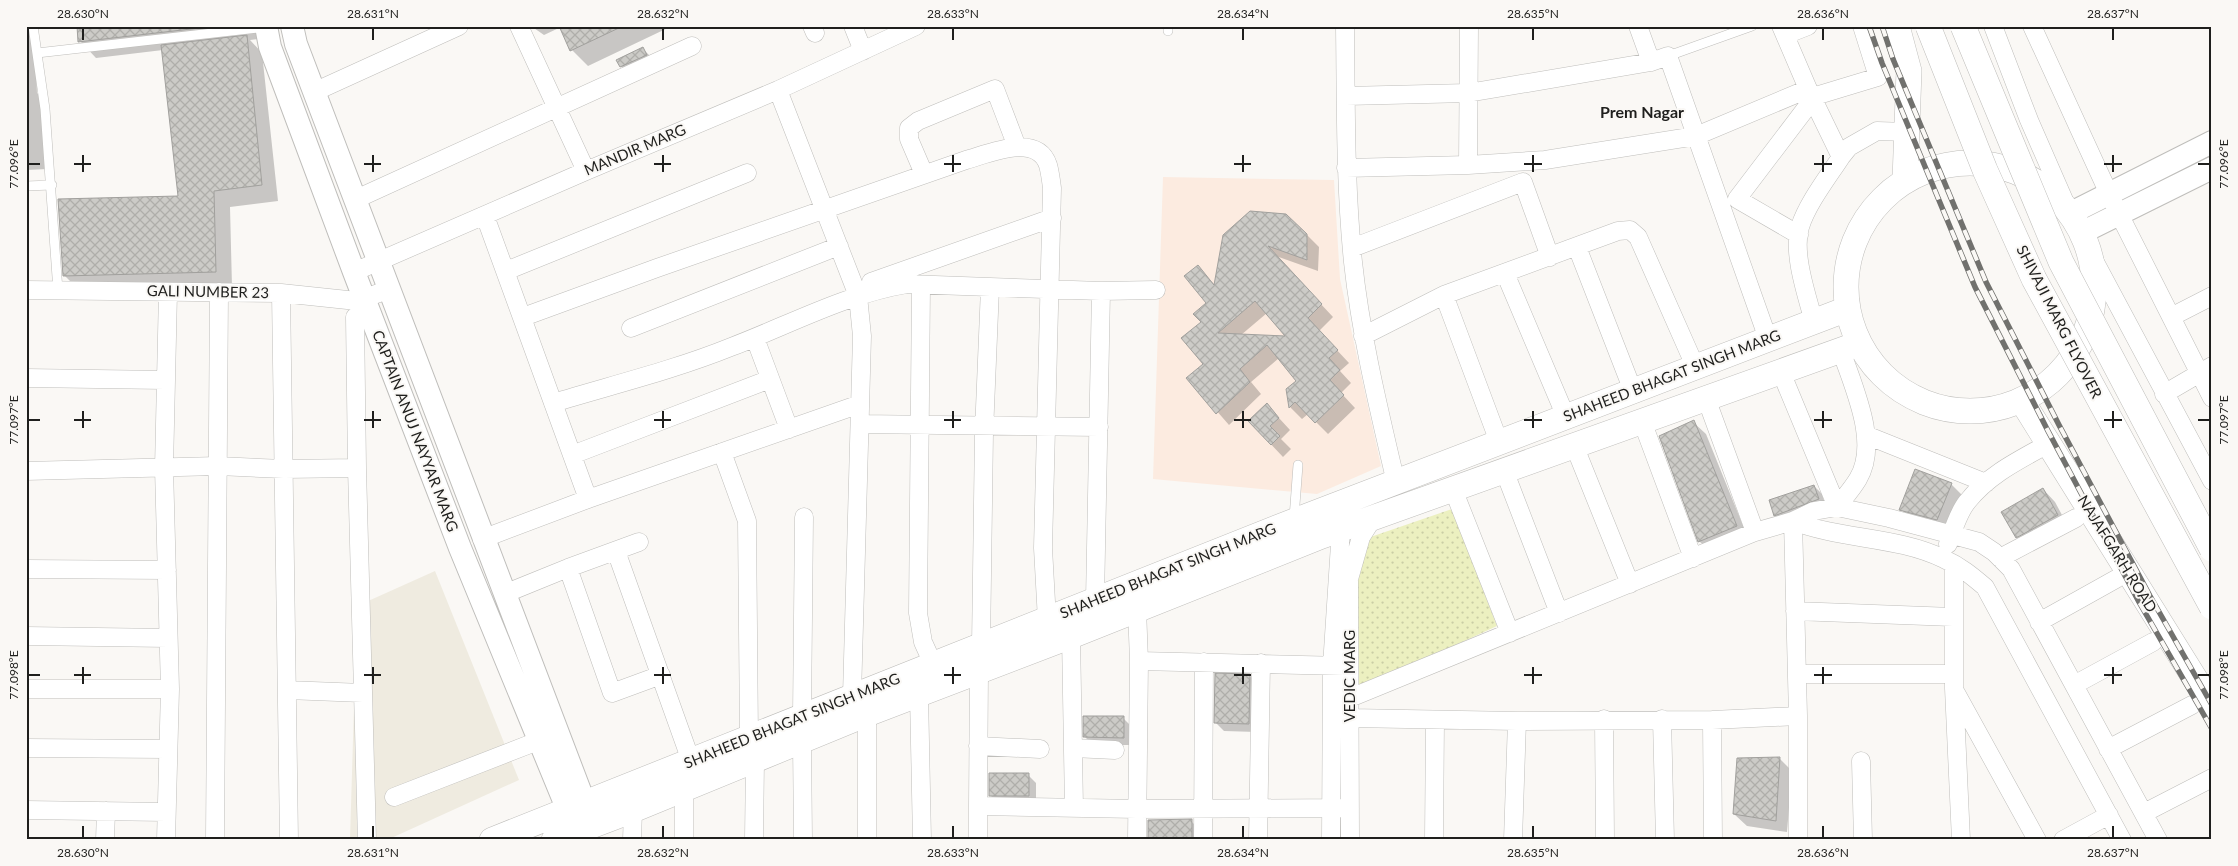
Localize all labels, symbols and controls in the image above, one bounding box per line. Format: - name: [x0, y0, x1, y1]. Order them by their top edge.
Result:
- text: 28.630°N: [57, 6, 109, 21]
- text: 28.631°N: [347, 6, 399, 21]
- text: 28.632°N: [637, 6, 689, 21]
- text: 28.633°N: [927, 6, 979, 21]
- text: 28.634°N: [1217, 6, 1269, 21]
- text: 28.635°N: [1507, 6, 1559, 21]
- text: 28.636°N: [1797, 6, 1849, 21]
- text: 28.637°N: [2087, 6, 2139, 21]
- district label: Prem Nagar: [1600, 102, 1684, 121]
- street label: MANDIR MARG: [581, 120, 688, 179]
- text: 77.096°E: [6, 139, 21, 189]
- text: 77.096°E: [2216, 139, 2231, 189]
- street label: SHIVAJI MARG FLYOVER: [2013, 242, 2107, 402]
- street label: GALI NUMBER 23: [147, 281, 269, 301]
- street label: SHAHEED BHAGAT SINGH MARG: [1560, 325, 1783, 425]
- street label: CAPTAIN ANUJ NAYYAR MARG: [369, 327, 463, 534]
- text: 77.097°E: [6, 395, 21, 445]
- text: 77.097°E: [2216, 395, 2231, 445]
- street label: NAJAFGARH ROAD: [2075, 492, 2161, 615]
- street label: SHAHEED BHAGAT SINGH MARG: [1057, 518, 1278, 622]
- street label: VEDIC MARG: [1340, 630, 1358, 722]
- text: 77.098°E: [6, 650, 21, 700]
- text: 77.098°E: [2216, 650, 2231, 700]
- street label: SHAHEED BHAGAT SINGH MARG: [681, 668, 902, 772]
- text: 28.630°N: [57, 845, 109, 860]
- text: 28.631°N: [347, 845, 399, 860]
- text: 28.632°N: [637, 845, 689, 860]
- text: 28.633°N: [927, 845, 979, 860]
- text: 28.634°N: [1217, 845, 1269, 860]
- text: 28.635°N: [1507, 845, 1559, 860]
- text: 28.636°N: [1797, 845, 1849, 860]
- text: 28.637°N: [2087, 845, 2139, 860]

